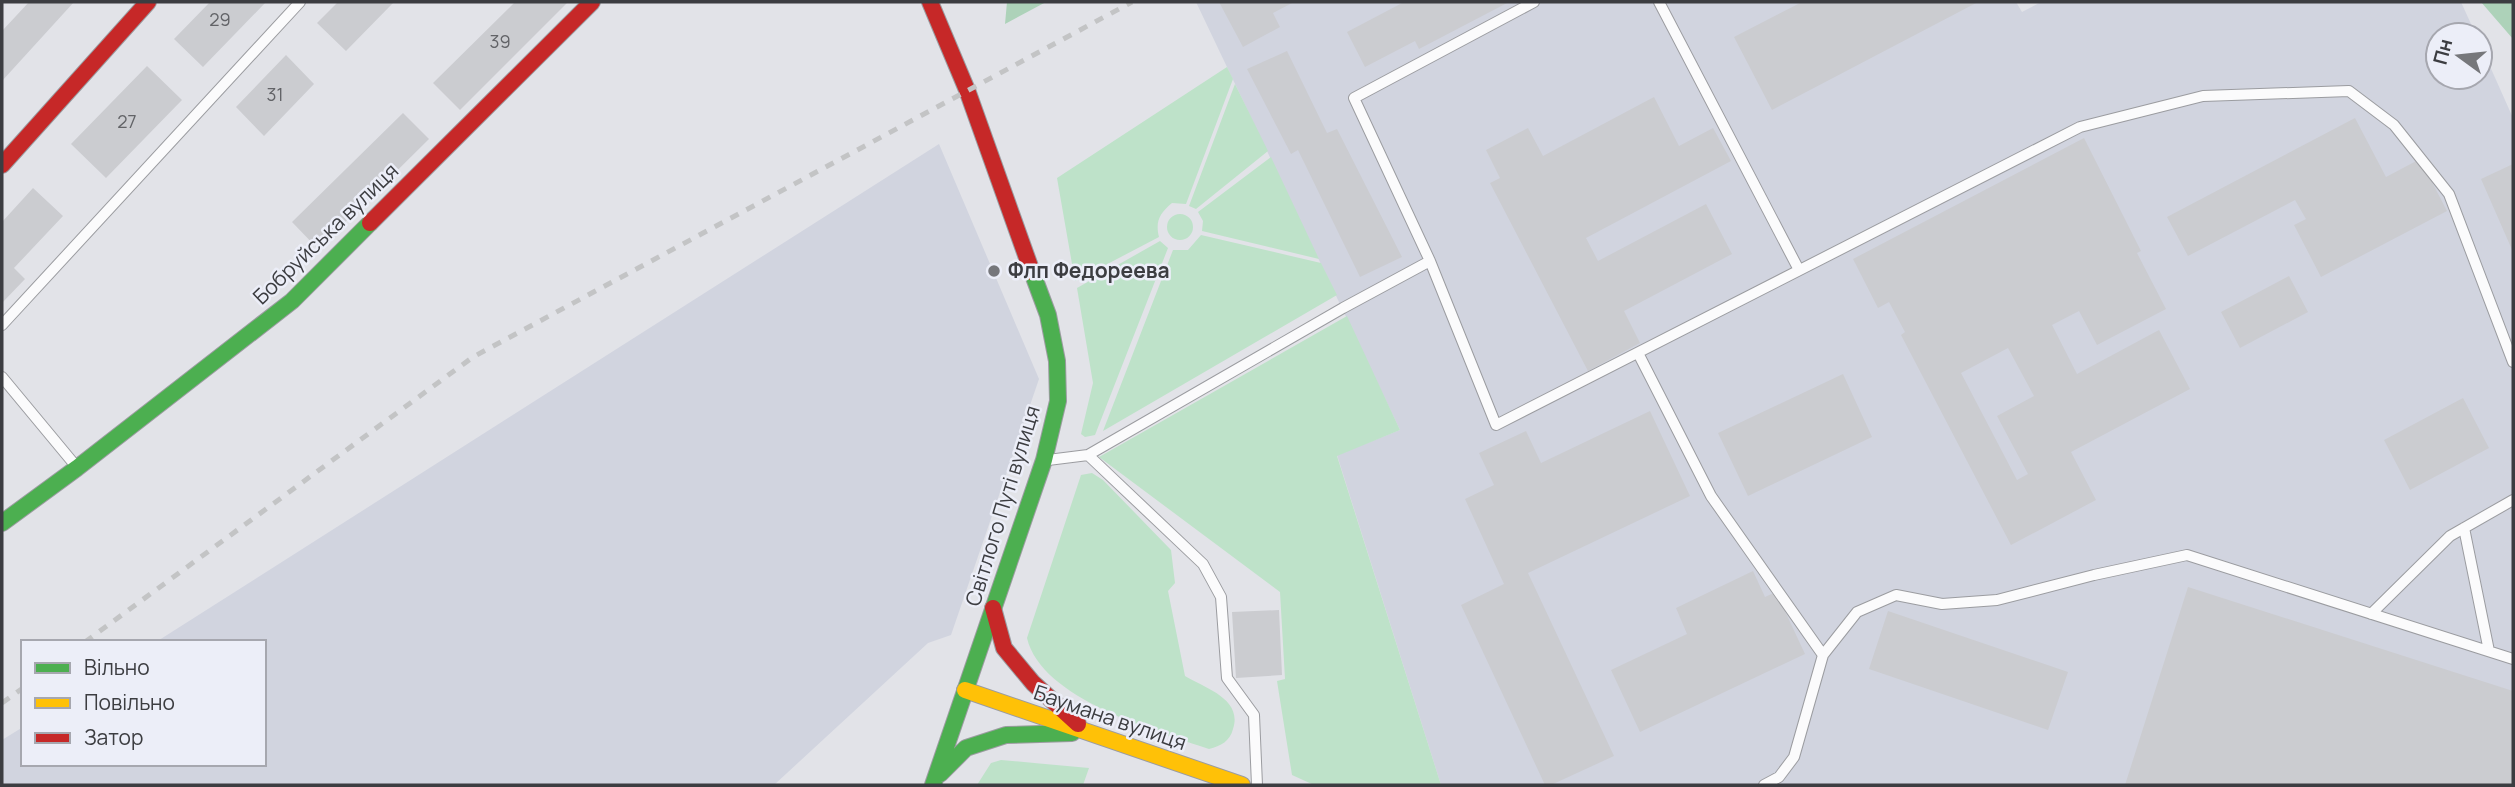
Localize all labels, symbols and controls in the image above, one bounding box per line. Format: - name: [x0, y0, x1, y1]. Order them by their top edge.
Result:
- house number: 29: [209, 7, 231, 31]
- north arrow: [2424, 21, 2494, 91]
- house number: 39: [489, 29, 511, 53]
- text: Пн: [2427, 36, 2458, 67]
- house number: 31: [267, 82, 283, 106]
- house number: 27: [117, 109, 137, 133]
- street label: Бобруйська вулиця: [247, 157, 404, 310]
- place label: Флп Федореева: [1008, 256, 1170, 284]
- marker: Флп Федореева: [986, 263, 1002, 279]
- street label: Світлого Путі вулиця: [958, 402, 1046, 609]
- legend: [21, 640, 266, 766]
- text: Вільно: [84, 653, 150, 681]
- street label: Баумана вулиця: [1030, 678, 1190, 756]
- text: Повільно: [84, 688, 175, 716]
- text: Затор: [84, 723, 143, 751]

